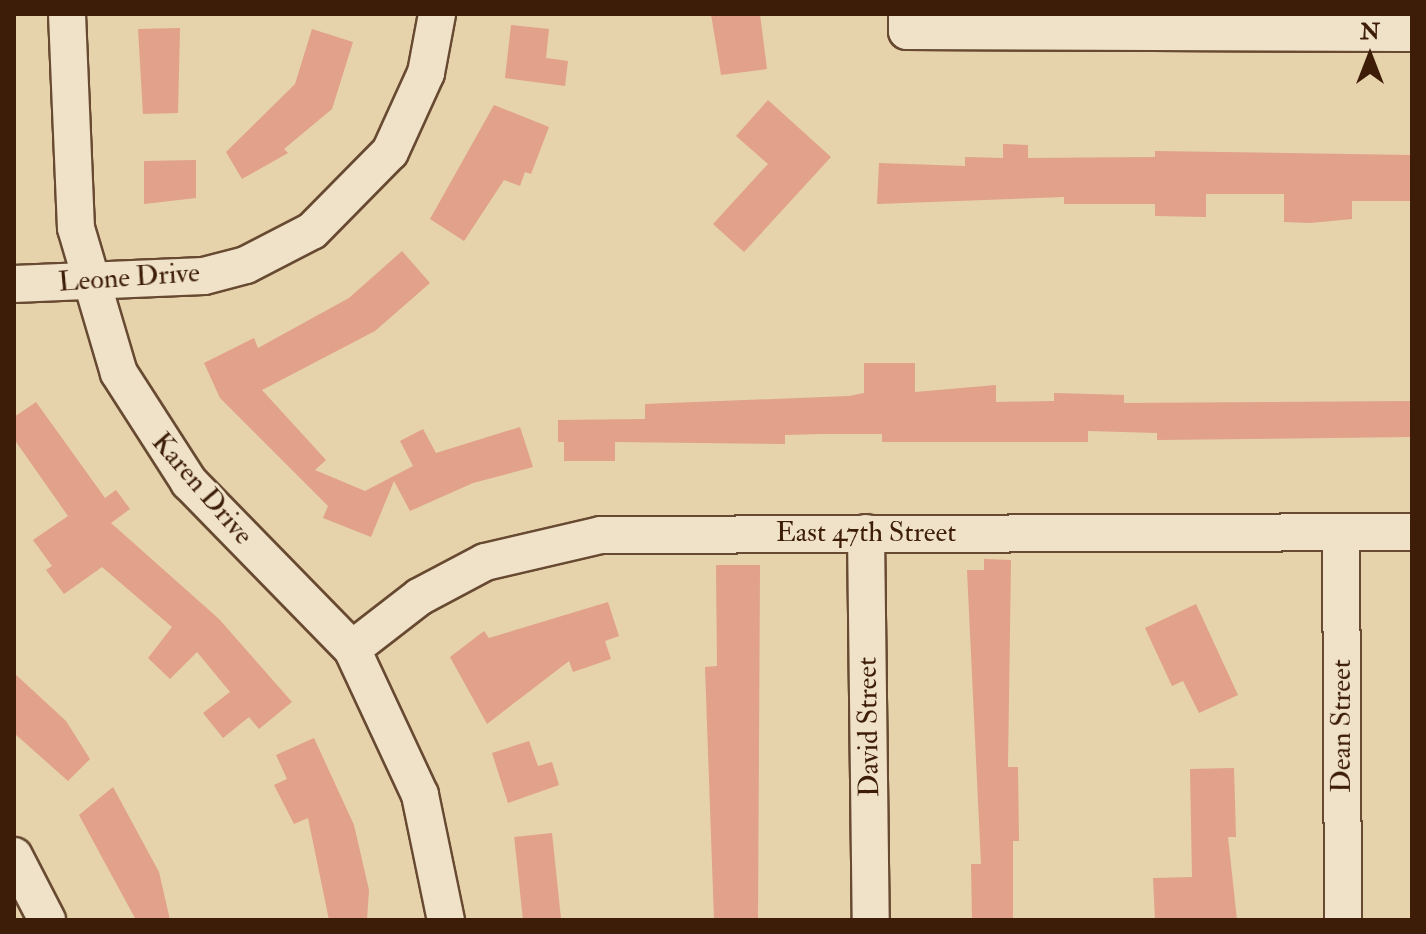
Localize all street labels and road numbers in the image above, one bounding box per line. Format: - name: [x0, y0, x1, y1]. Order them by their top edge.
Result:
- street label: Leone Drive: [57, 256, 201, 300]
- street label: Karen Drive: [144, 426, 260, 552]
- street label: East 47th Street: [776, 516, 956, 550]
- street label: David Street: [851, 657, 887, 797]
- street label: Dean Street: [1325, 659, 1359, 793]

